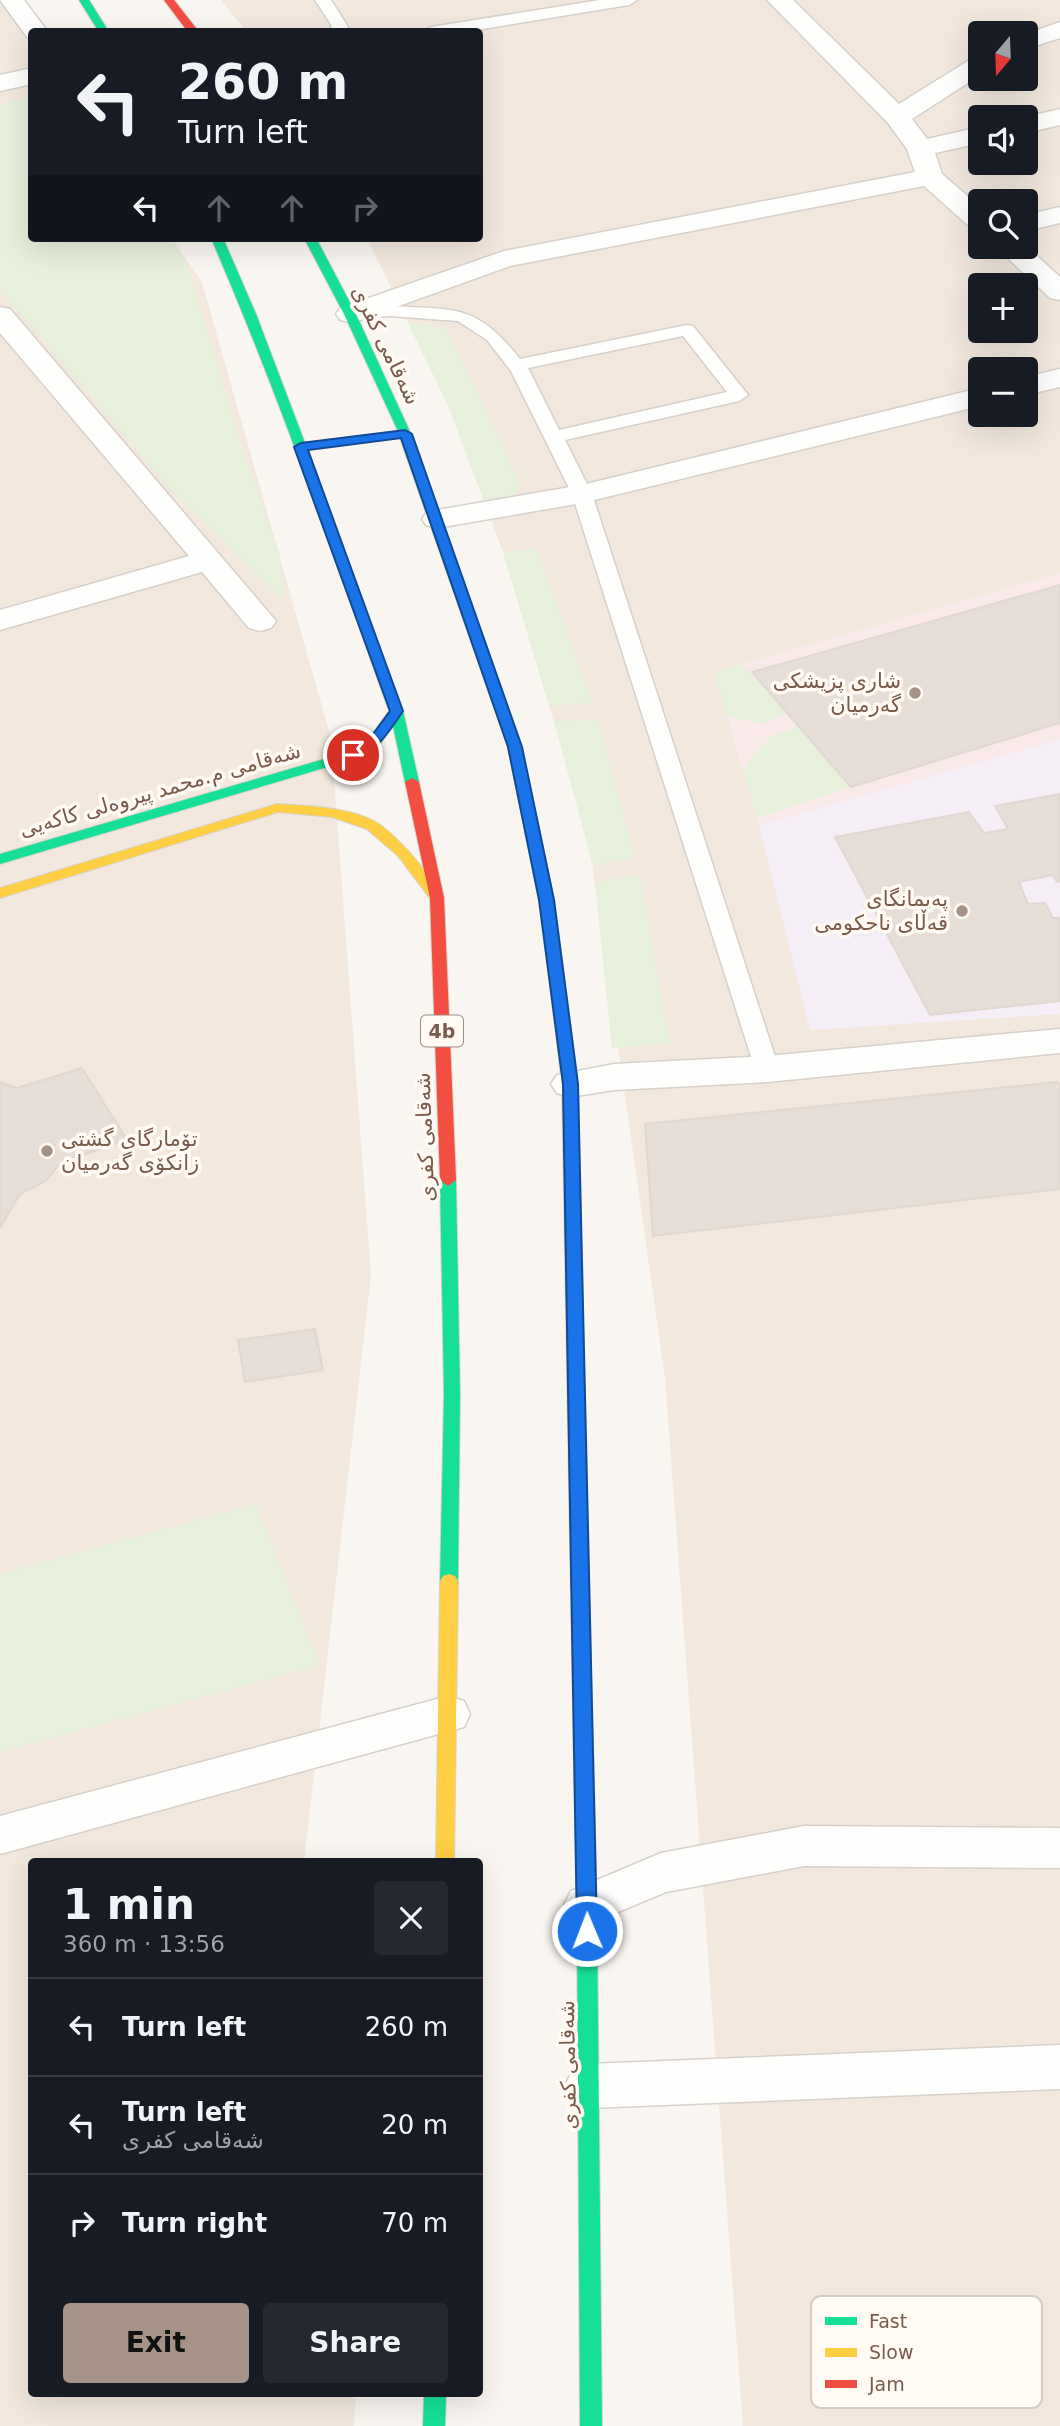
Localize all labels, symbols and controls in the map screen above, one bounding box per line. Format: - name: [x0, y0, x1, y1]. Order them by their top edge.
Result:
- north arrow: [968, 21, 1038, 91]
- map controls: [968, 21, 1038, 427]
- text: 260 m: [178, 54, 348, 111]
- icon: left: [63, 56, 154, 147]
- button: sound: [968, 105, 1038, 175]
- text: Turn left: [178, 113, 308, 151]
- icon: left: [127, 189, 165, 227]
- icon: ahead: [200, 189, 238, 227]
- icon: ahead: [273, 189, 311, 227]
- icon: right: [346, 189, 384, 227]
- button: search: [968, 189, 1038, 259]
- button: +: [968, 273, 1038, 343]
- street label: شەقامی کفری: [347, 282, 425, 408]
- button: −: [968, 357, 1038, 427]
- place label: شاری پزیشکی گەرمیان: [773, 669, 901, 717]
- marker: شاری پزیشکی گەرمیان: [907, 685, 923, 701]
- pin: [323, 725, 383, 785]
- icon: arrive: [334, 736, 372, 774]
- street label: شەقامی م.محمد پیروەلی کاکەیی: [17, 738, 303, 842]
- place label: پەیمانگای قەڵای ناحکومی: [814, 887, 948, 935]
- marker: پەیمانگای قەڵای ناحکومی: [954, 903, 970, 919]
- road number: 4b: [421, 1015, 463, 1046]
- street label: شەقامی کفری: [411, 1072, 439, 1202]
- place label: تۆمارگای گشتی زانکۆی گەرمیان: [61, 1127, 199, 1175]
- marker: تۆمارگای گشتی زانکۆی گەرمیان: [39, 1143, 55, 1159]
- text: 1 min: [63, 1880, 195, 1929]
- button: close: [374, 1881, 448, 1955]
- position arrow: [550, 1894, 624, 1968]
- text: 360 m · 13:56: [63, 1931, 225, 1957]
- street label: شەقامی کفری: [555, 2000, 581, 2130]
- icon: left: [63, 2008, 101, 2046]
- text: Turn left: [122, 2012, 246, 2042]
- text: 260 m: [365, 2012, 448, 2042]
- text: Turn left: [122, 2097, 246, 2127]
- icon: left: [63, 2106, 101, 2144]
- text: 20 m: [381, 2110, 448, 2140]
- text: شەقامی کفری: [122, 2127, 264, 2153]
- icon: right: [63, 2204, 101, 2242]
- text: Turn right: [122, 2208, 267, 2238]
- text: 70 m: [381, 2208, 448, 2238]
- legend: [811, 2296, 1042, 2408]
- button: Exit: [63, 2303, 249, 2383]
- button: Share: [263, 2303, 448, 2383]
- text: Fast: [869, 2310, 907, 2332]
- text: Slow: [869, 2341, 914, 2363]
- text: Jam: [868, 2373, 905, 2395]

